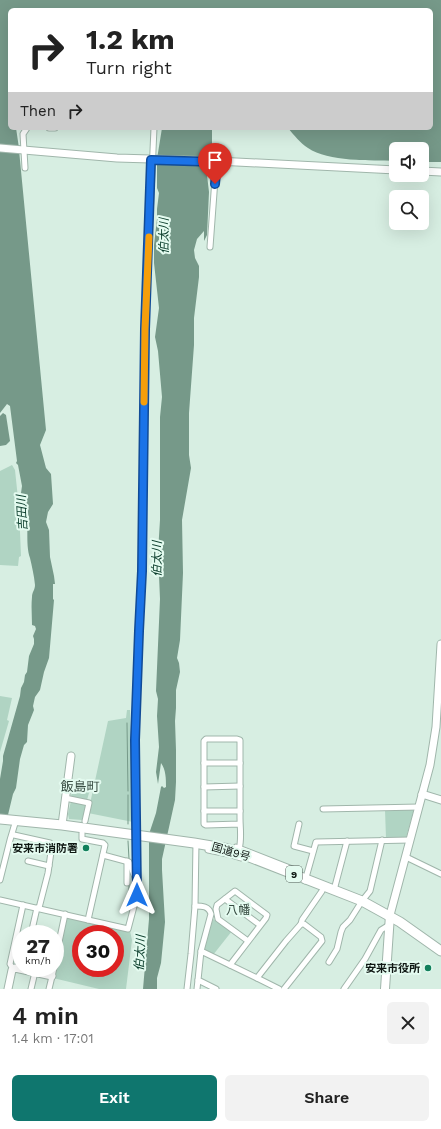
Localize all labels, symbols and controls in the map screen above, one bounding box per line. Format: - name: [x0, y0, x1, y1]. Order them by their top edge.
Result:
- text: 1.2 km: [86, 23, 175, 56]
- icon: right: [20, 24, 72, 76]
- text: Turn right: [86, 57, 172, 78]
- icon: right: [64, 100, 86, 122]
- text: Then: [20, 102, 56, 120]
- map controls: [389, 142, 429, 230]
- button: sound: [389, 142, 429, 182]
- pin: [198, 143, 232, 184]
- icon: arrive: [204, 149, 226, 171]
- button: search: [389, 190, 429, 230]
- water label: 伯太川: [157, 216, 171, 254]
- water label: 吉田川: [14, 493, 30, 531]
- water label: 伯太川: [150, 539, 164, 577]
- district label: 飯島町: [60, 779, 100, 794]
- street label: 国道9号: [210, 840, 252, 864]
- place label: 安来市消防署: [12, 842, 78, 855]
- marker: 安来市消防署: [81, 843, 91, 853]
- road number: 9: [286, 866, 302, 882]
- position arrow: [116, 874, 158, 916]
- district label: 八幡: [226, 903, 250, 917]
- speed limit sign: 30: [72, 925, 124, 977]
- water label: 伯太川: [132, 933, 148, 971]
- text: 27: [26, 934, 50, 958]
- text: km/h: [25, 955, 51, 966]
- place label: 安来市役所: [365, 962, 420, 975]
- marker: 安来市役所: [423, 963, 433, 973]
- text: 4 min: [12, 1002, 79, 1030]
- button: close: [387, 1002, 429, 1044]
- text: 1.4 km · 17:01: [12, 1031, 93, 1046]
- button: Exit: [12, 1075, 217, 1121]
- button: Share: [225, 1075, 429, 1121]

